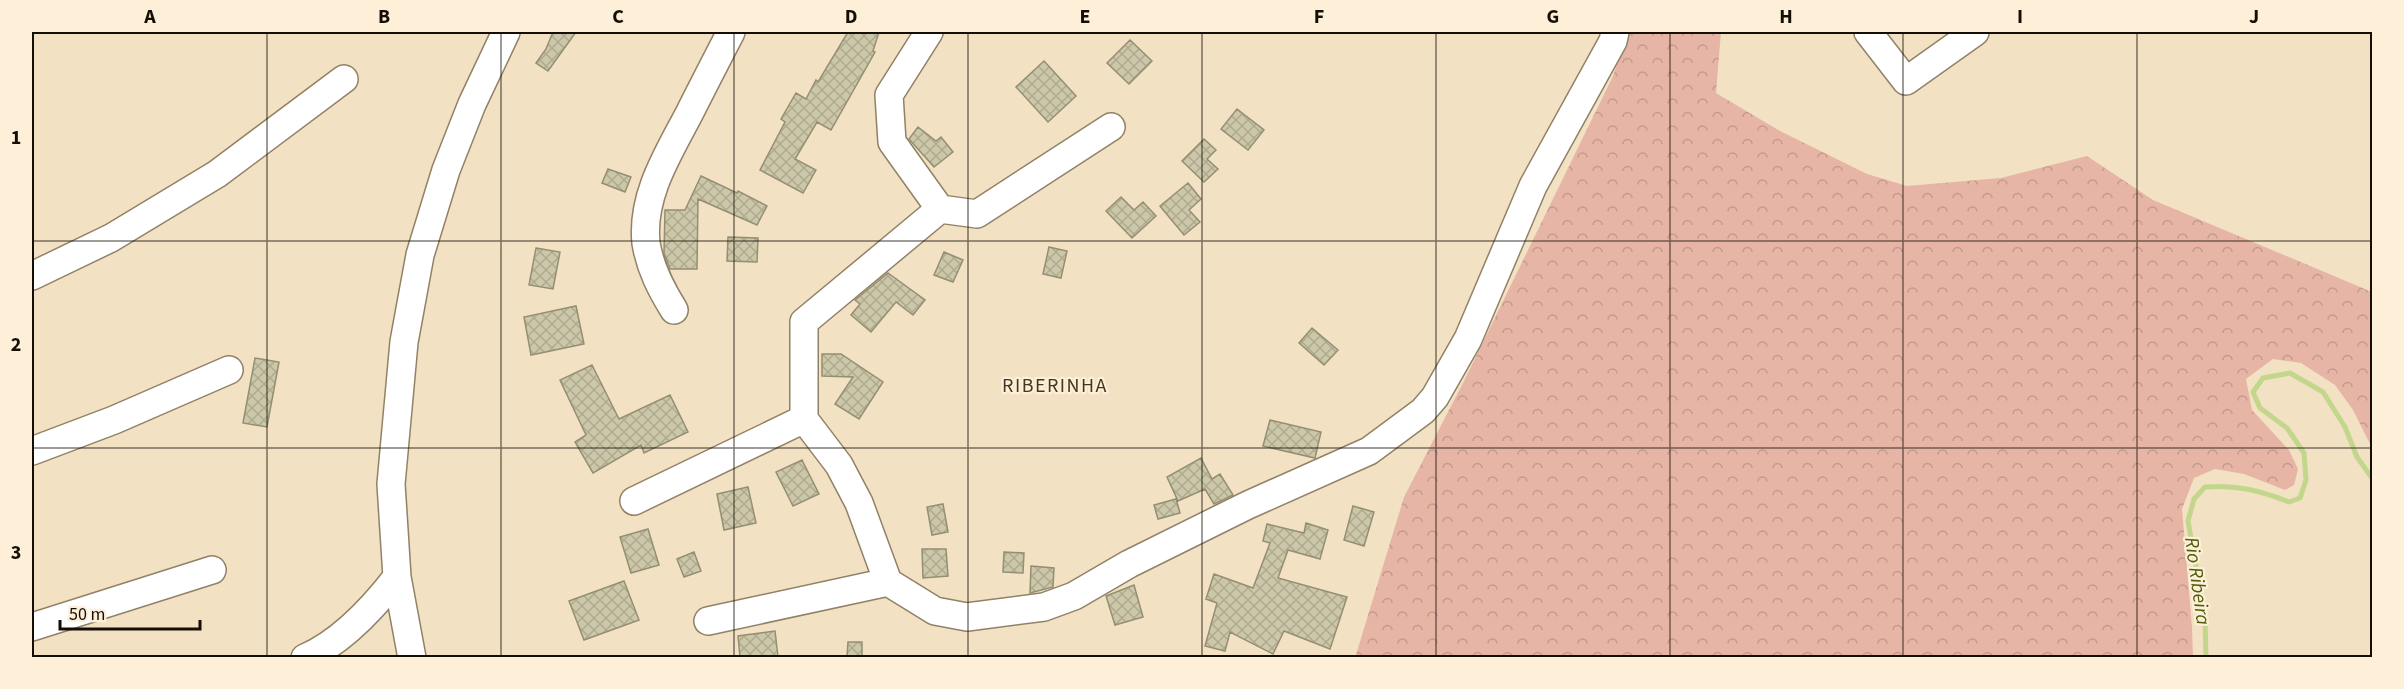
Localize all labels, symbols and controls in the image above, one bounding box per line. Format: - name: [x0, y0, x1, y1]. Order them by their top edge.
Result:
- text: A: [143, 3, 156, 31]
- text: B: [378, 3, 390, 31]
- text: C: [612, 3, 624, 31]
- text: D: [845, 3, 857, 31]
- text: E: [1080, 3, 1090, 31]
- text: F: [1314, 3, 1324, 31]
- text: G: [1547, 3, 1559, 31]
- text: H: [1779, 3, 1793, 31]
- text: I: [2017, 3, 2023, 31]
- text: J: [2249, 3, 2259, 31]
- text: 1: [11, 124, 21, 152]
- text: 2: [11, 331, 21, 359]
- district label: RIBERINHA: [1002, 372, 1108, 400]
- water label: Rio Ribeira: [2177, 535, 2217, 627]
- text: 3: [11, 539, 21, 567]
- scale bar: [60, 593, 200, 631]
- text: 50 m: [69, 602, 105, 627]

